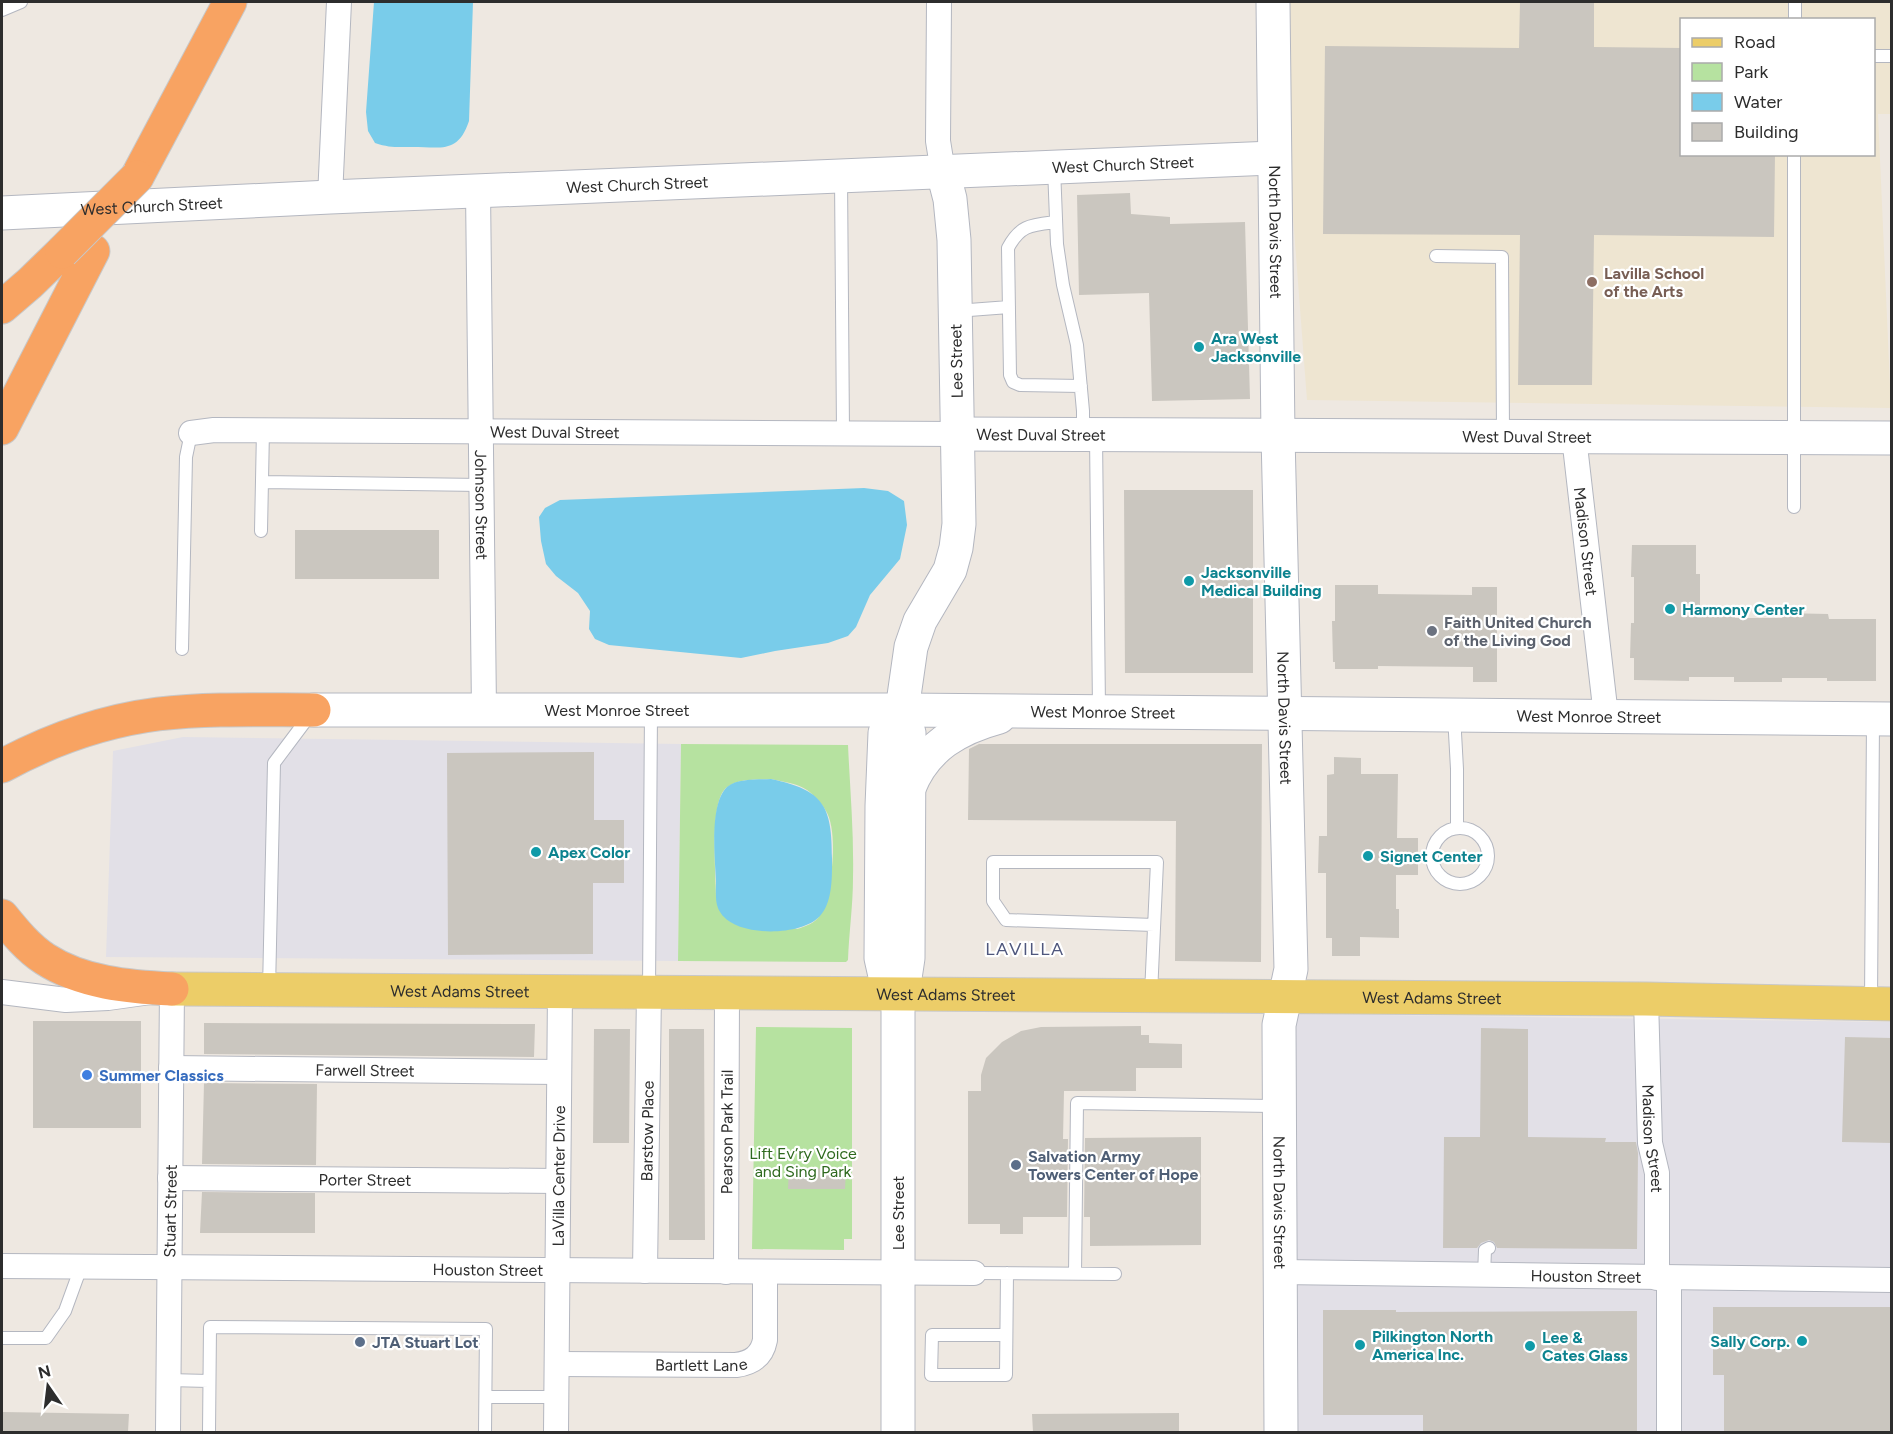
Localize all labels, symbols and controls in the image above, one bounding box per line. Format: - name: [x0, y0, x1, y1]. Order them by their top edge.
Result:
- legend: [1680, 18, 1875, 156]
- text: Road: [1734, 31, 1775, 53]
- text: Park: [1734, 61, 1769, 83]
- text: Water: [1734, 91, 1782, 113]
- text: Building: [1734, 121, 1799, 143]
- street label: West Church Street: [1052, 152, 1194, 177]
- street label: North Davis Street: [1265, 165, 1285, 299]
- street label: West Church Street: [566, 172, 709, 197]
- street label: West Church Street: [80, 193, 223, 219]
- place label: Lavilla School of the Arts: [1604, 264, 1704, 301]
- marker: Lavilla School of the Arts: [1585, 275, 1599, 289]
- street label: Lee Street: [946, 324, 967, 398]
- place label: Ara West Jacksonville: [1211, 329, 1301, 366]
- marker: Ara West Jacksonville: [1192, 340, 1206, 354]
- street label: West Duval Street: [490, 422, 620, 442]
- street label: West Duval Street: [976, 425, 1106, 445]
- street label: West Duval Street: [1462, 427, 1592, 447]
- street label: Johnson Street: [471, 450, 491, 560]
- street label: Madison Street: [1570, 486, 1601, 597]
- place label: Jacksonville Medical Building: [1201, 563, 1322, 600]
- marker: Jacksonville Medical Building: [1182, 574, 1196, 588]
- place label: Harmony Center: [1682, 600, 1805, 619]
- marker: Harmony Center: [1663, 602, 1677, 616]
- place label: Faith United Church of the Living God: [1444, 613, 1592, 650]
- marker: Faith United Church of the Living God: [1425, 624, 1439, 638]
- street label: North Davis Street: [1273, 651, 1295, 785]
- street label: West Monroe Street: [545, 701, 690, 720]
- street label: West Monroe Street: [1030, 702, 1176, 722]
- street label: West Monroe Street: [1516, 707, 1662, 727]
- place label: Apex Color: [548, 843, 630, 862]
- marker: Apex Color: [529, 845, 543, 859]
- place label: Signet Center: [1380, 847, 1482, 866]
- marker: Signet Center: [1361, 849, 1375, 863]
- district label: LAVILLA: [985, 938, 1065, 960]
- street label: West Adams Street: [390, 981, 530, 1001]
- street label: West Adams Street: [876, 985, 1016, 1005]
- street label: West Adams Street: [1362, 988, 1502, 1008]
- street label: Farwell Street: [315, 1060, 415, 1081]
- place label: Summer Classics: [99, 1066, 224, 1085]
- marker: Summer Classics: [80, 1068, 94, 1082]
- street label: Pearson Park Trail: [717, 1070, 737, 1194]
- street label: Barstow Place: [637, 1080, 658, 1182]
- street label: Madison Street: [1638, 1084, 1666, 1193]
- street label: LaVilla Center Drive: [549, 1105, 569, 1247]
- street label: North Davis Street: [1270, 1136, 1289, 1269]
- park label: Lift Ev’ry Voice and Sing Park: [749, 1144, 857, 1181]
- place label: Salvation Army Towers Center of Hope: [1028, 1147, 1198, 1184]
- marker: Salvation Army Towers Center of Hope: [1009, 1158, 1023, 1172]
- street label: Stuart Street: [160, 1164, 181, 1258]
- street label: Porter Street: [319, 1170, 411, 1190]
- street label: Lee Street: [889, 1176, 908, 1250]
- street label: Houston Street: [433, 1260, 543, 1280]
- street label: Houston Street: [1530, 1266, 1641, 1287]
- place label: Pilkington North America Inc.: [1372, 1327, 1493, 1364]
- place label: Lee & Cates Glass: [1542, 1328, 1628, 1365]
- place label: Sally Corp.: [1710, 1332, 1790, 1351]
- place label: JTA Stuart Lot: [372, 1333, 479, 1352]
- marker: Sally Corp.: [1795, 1334, 1809, 1348]
- marker: JTA Stuart Lot: [353, 1335, 367, 1349]
- marker: Pilkington North America Inc.: [1353, 1338, 1367, 1352]
- marker: Lee & Cates Glass: [1523, 1339, 1537, 1353]
- street label: Bartlett Lane: [655, 1354, 750, 1375]
- north arrow: [18, 1356, 78, 1416]
- text: N: [36, 1361, 53, 1383]

